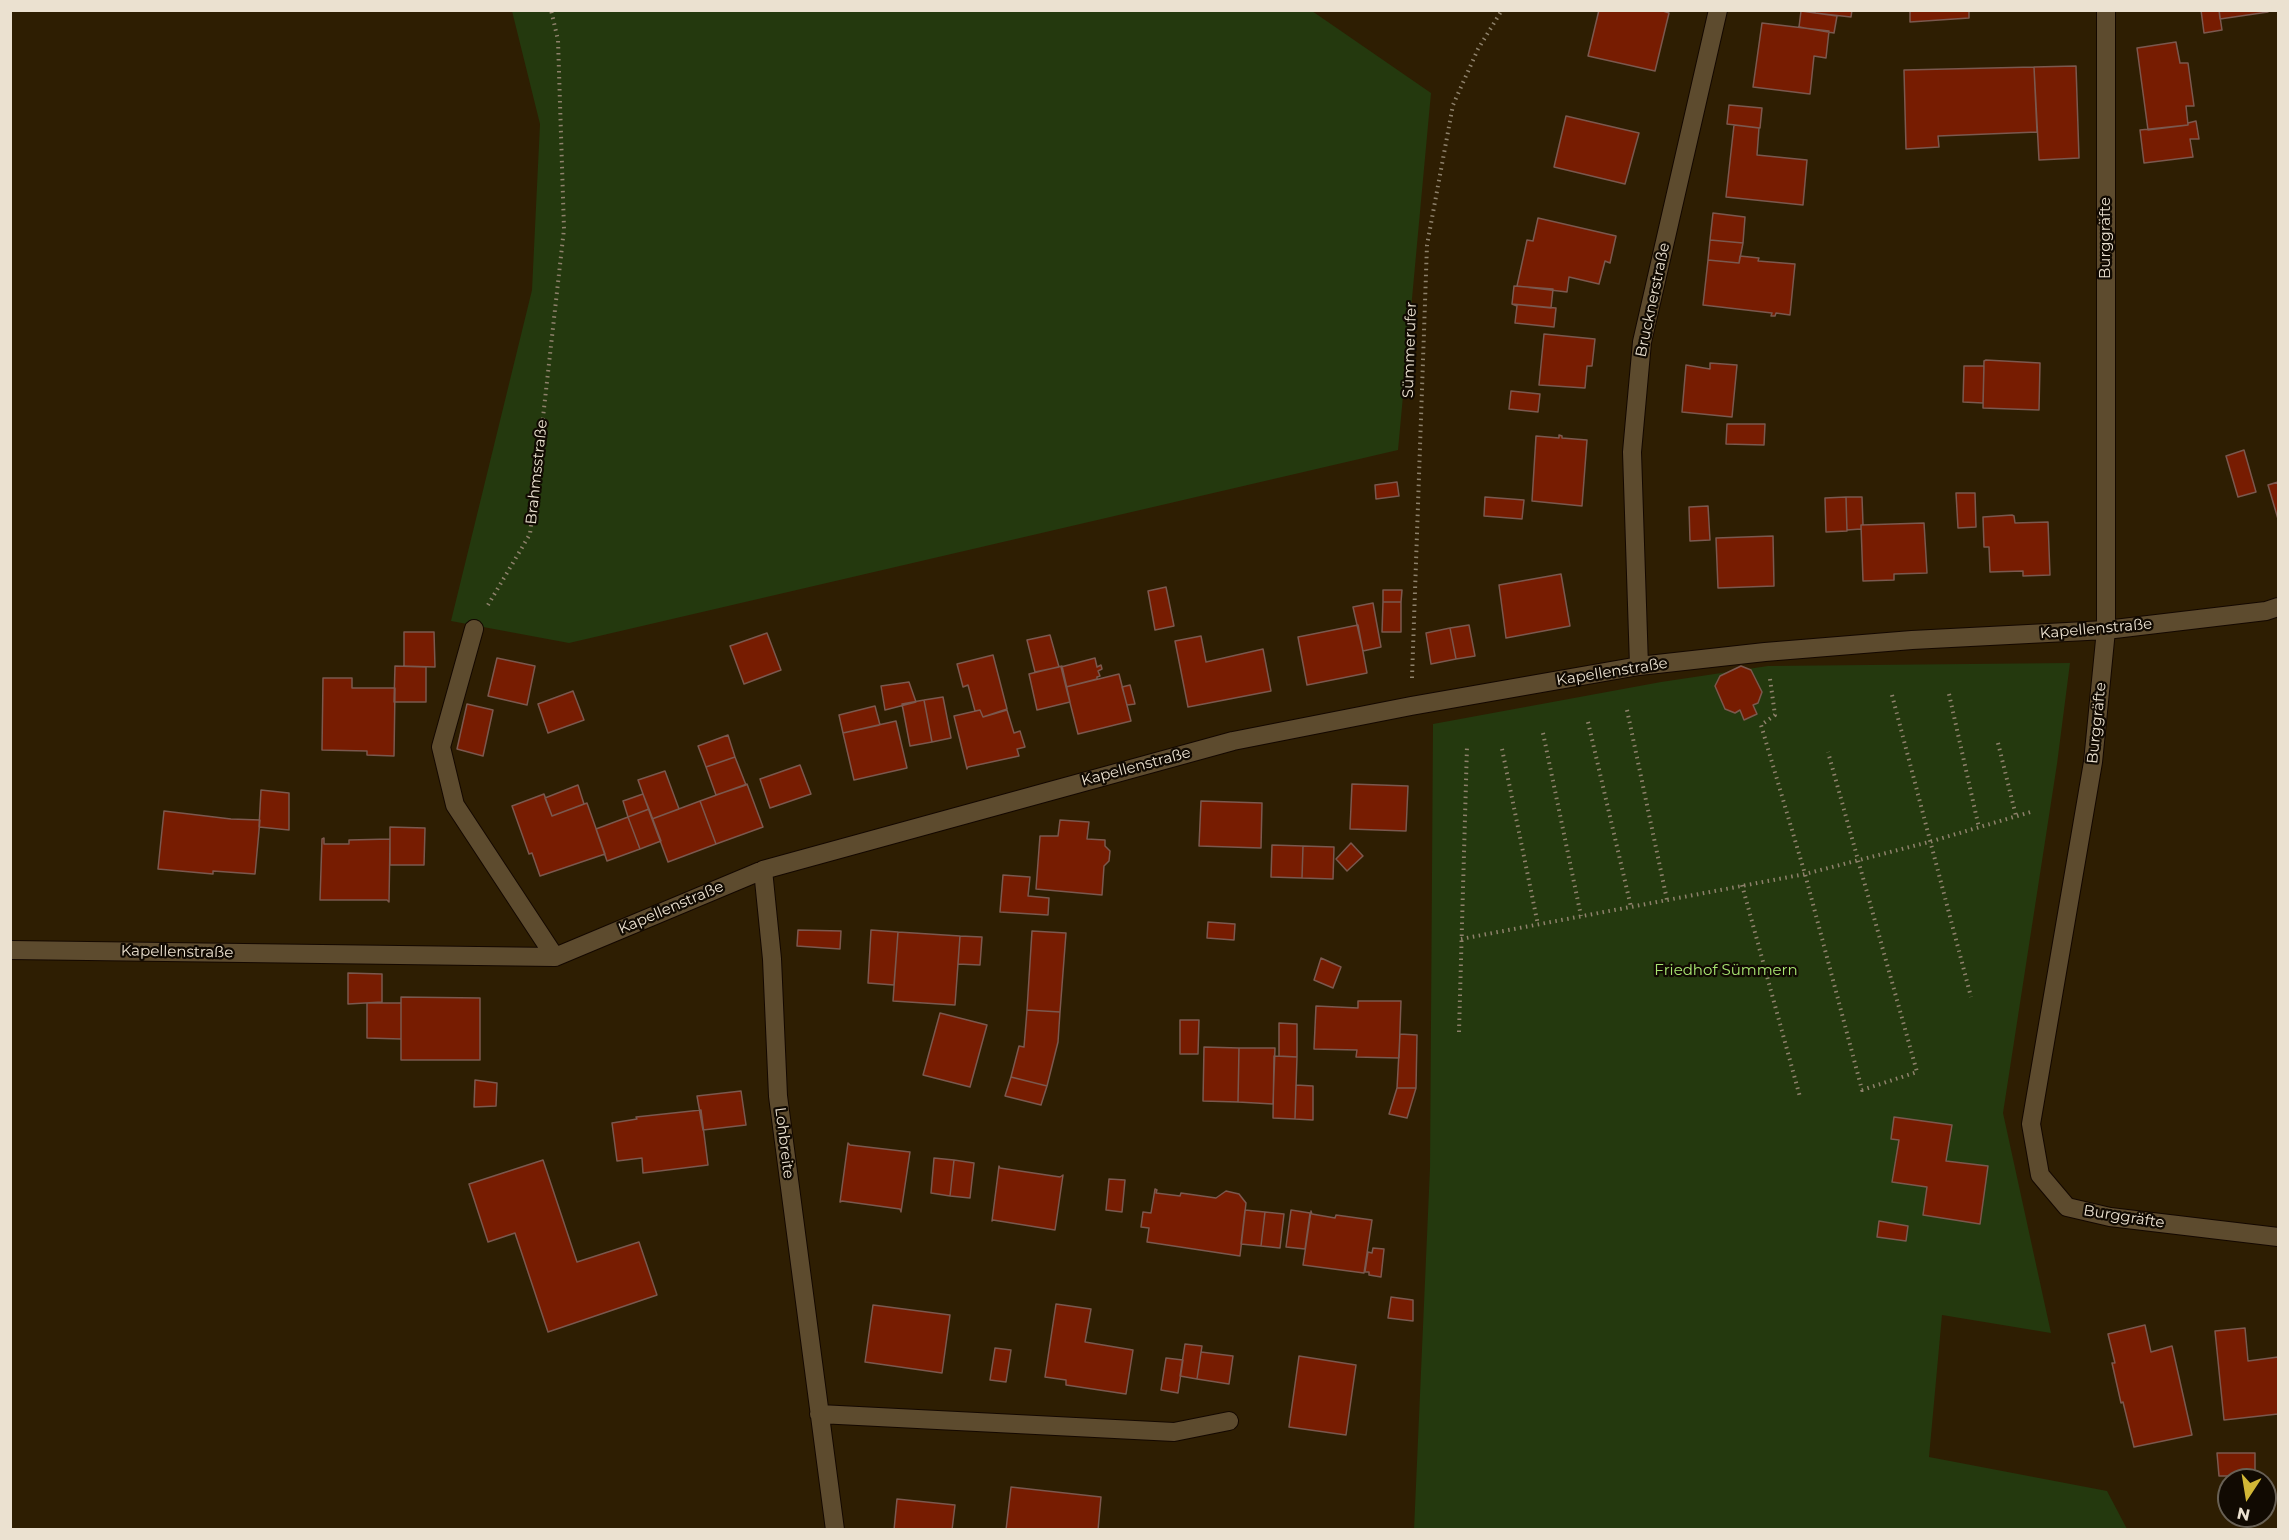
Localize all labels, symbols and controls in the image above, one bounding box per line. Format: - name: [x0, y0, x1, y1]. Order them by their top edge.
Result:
- street label: Burggräfte: [2097, 197, 2115, 279]
- street label: Brucknerstraße: [1632, 241, 1674, 359]
- street label: Sümmerufer: [1399, 302, 1421, 398]
- street label: Brahmsstraße: [523, 419, 551, 525]
- street label: Kapellenstraße: [2039, 615, 2153, 643]
- street label: Kapellenstraße: [1555, 654, 1669, 690]
- street label: Burggräfte: [2084, 681, 2110, 765]
- street label: Kapellenstraße: [1079, 744, 1193, 790]
- street label: Kapellenstraße: [616, 878, 726, 938]
- street label: Kapellenstraße: [121, 942, 233, 962]
- park label: Friedhof Sümmern: [1654, 962, 1798, 980]
- street label: Lohbreite: [771, 1106, 797, 1180]
- street label: Burggräfte: [2082, 1202, 2166, 1232]
- north arrow: [2217, 1468, 2277, 1528]
- text: N: [2235, 1504, 2252, 1525]

